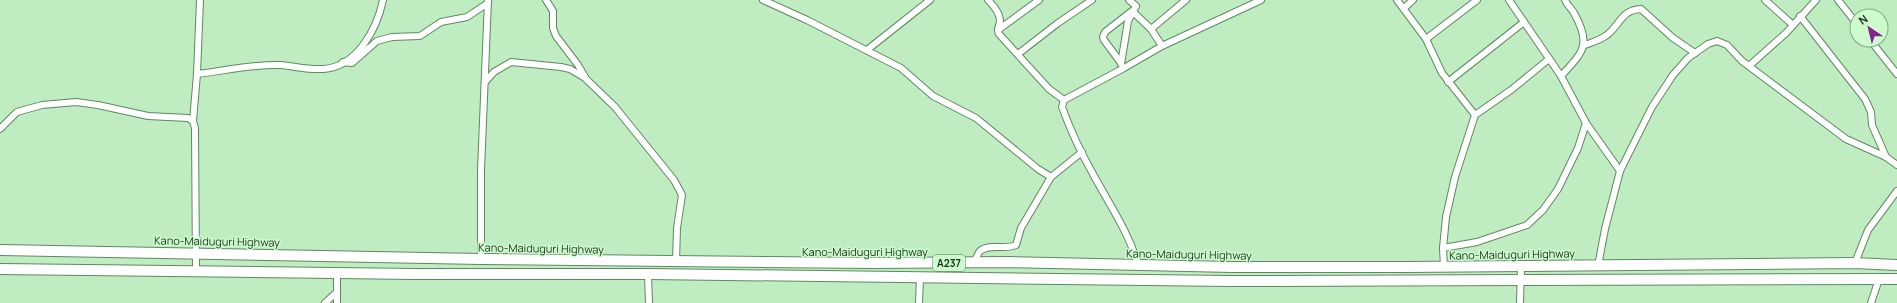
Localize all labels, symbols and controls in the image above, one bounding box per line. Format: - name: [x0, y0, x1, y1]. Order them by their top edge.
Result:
- north arrow: [1849, 8, 1889, 48]
- text: N: [1855, 11, 1871, 28]
- street label: Kano-Maiduguri Highway: [154, 232, 280, 250]
- street label: Kano-Maiduguri Highway: [478, 239, 604, 257]
- street label: Kano-Maiduguri Highway: [802, 244, 928, 259]
- street label: Kano-Maiduguri Highway: [1126, 245, 1252, 263]
- street label: Kano-Maiduguri Highway: [1449, 245, 1575, 263]
- road number: A237: [933, 255, 965, 271]

